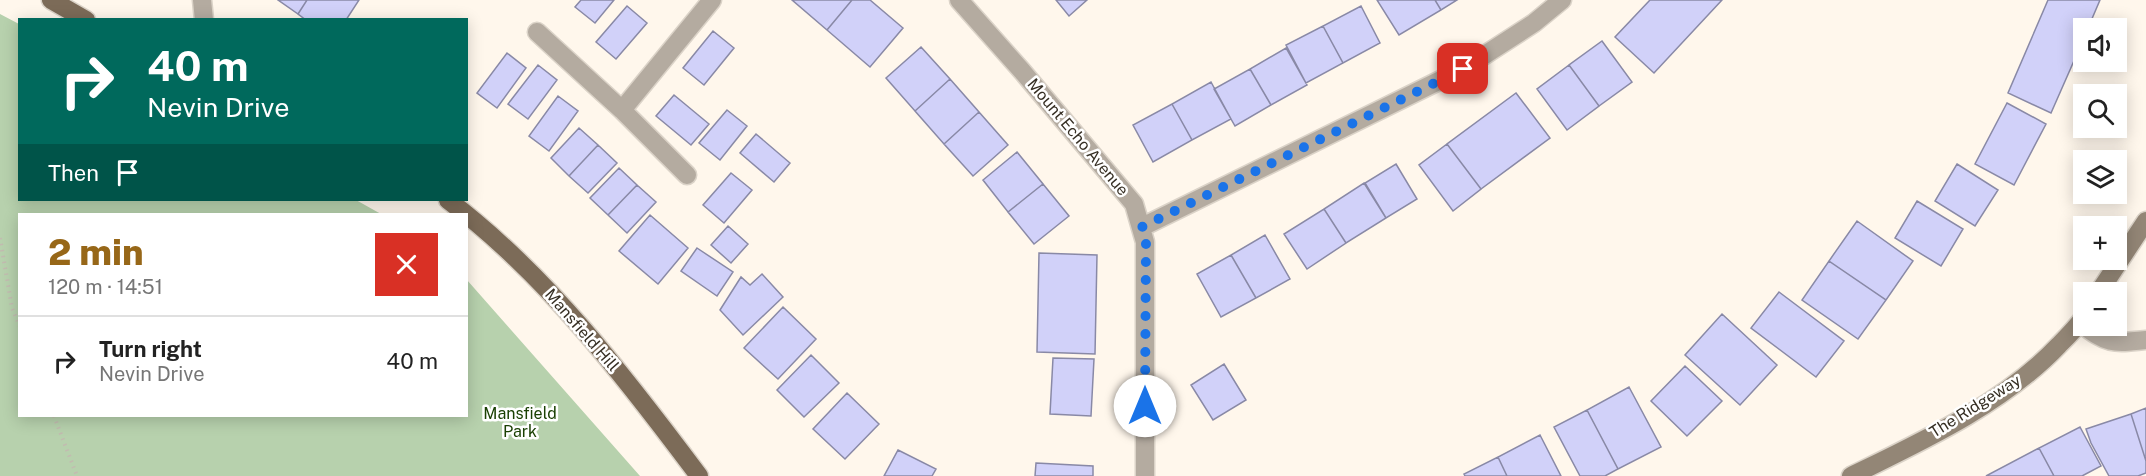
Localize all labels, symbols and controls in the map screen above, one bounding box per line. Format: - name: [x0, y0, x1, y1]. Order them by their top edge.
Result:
- map controls: [2073, 18, 2127, 336]
- button: sound: [2073, 18, 2127, 72]
- text: 40 m: [147, 41, 249, 90]
- icon: right: [48, 42, 126, 120]
- pin: [1437, 43, 1488, 94]
- icon: arrive: [1446, 52, 1479, 85]
- street label: Mount Echo Avenue: [1024, 75, 1132, 199]
- button: search: [2073, 84, 2127, 138]
- text: Nevin Drive: [147, 91, 289, 123]
- button: layers: [2073, 150, 2127, 204]
- icon: arrive: [111, 156, 144, 189]
- text: Then: [48, 160, 99, 186]
- button: +: [2073, 216, 2127, 270]
- text: 2 min: [48, 231, 144, 273]
- button: close: [375, 233, 438, 296]
- text: 120 m · 14:51: [48, 275, 163, 299]
- button: −: [2073, 282, 2127, 336]
- street label: Mansfield Hill: [541, 285, 623, 375]
- text: Turn right: [99, 336, 202, 362]
- icon: right: [48, 345, 81, 378]
- text: 40 m: [386, 348, 438, 374]
- text: Nevin Drive: [99, 362, 205, 386]
- street label: The Ridgeway: [1926, 370, 2024, 442]
- position arrow: [1113, 374, 1177, 438]
- park label: Mansfield Park: [483, 404, 557, 441]

